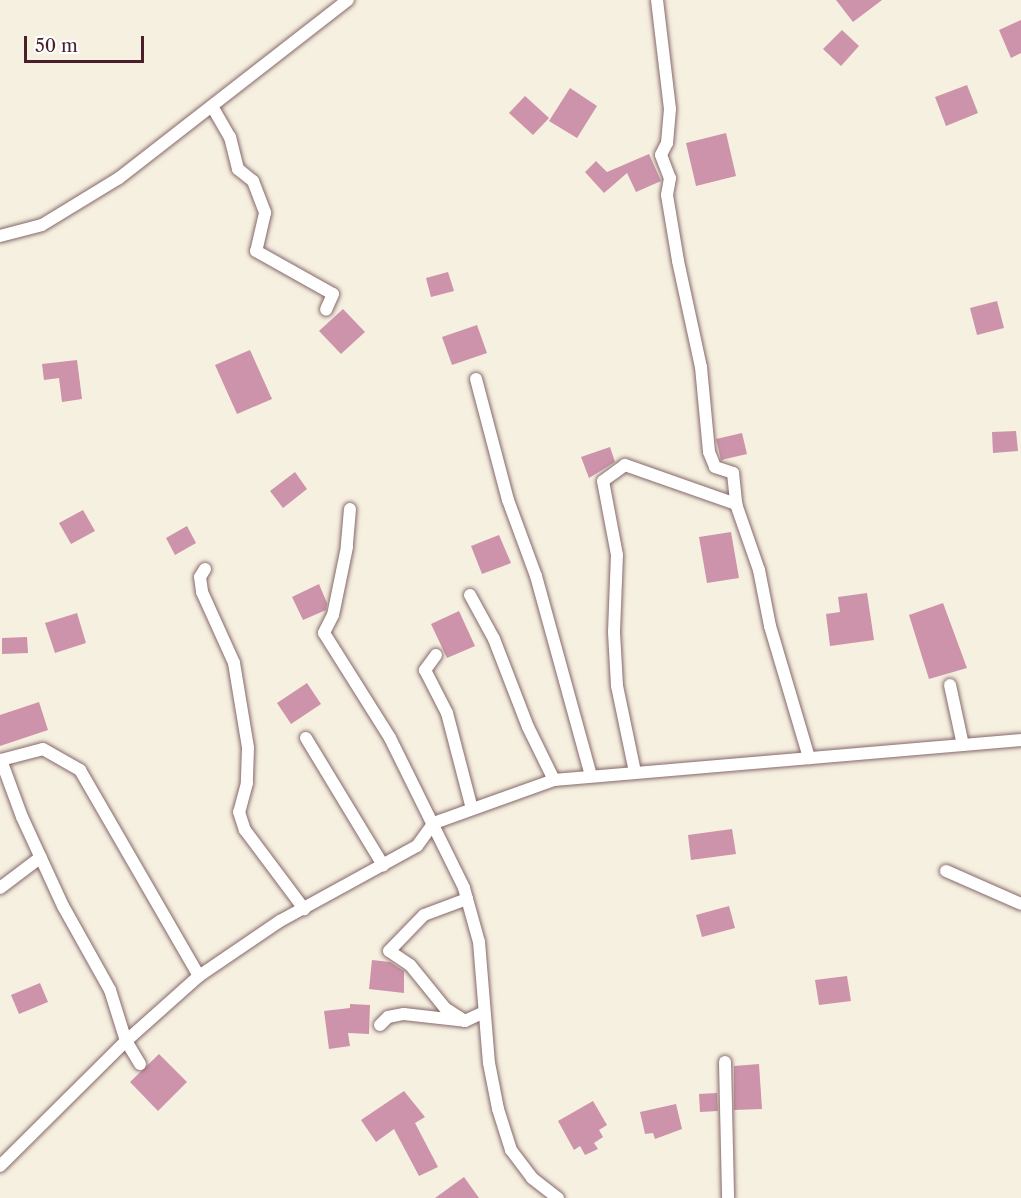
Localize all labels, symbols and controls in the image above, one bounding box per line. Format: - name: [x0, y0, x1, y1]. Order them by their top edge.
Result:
- scale bar: [27, 24, 147, 62]
- text: 50 m: [35, 35, 78, 57]

